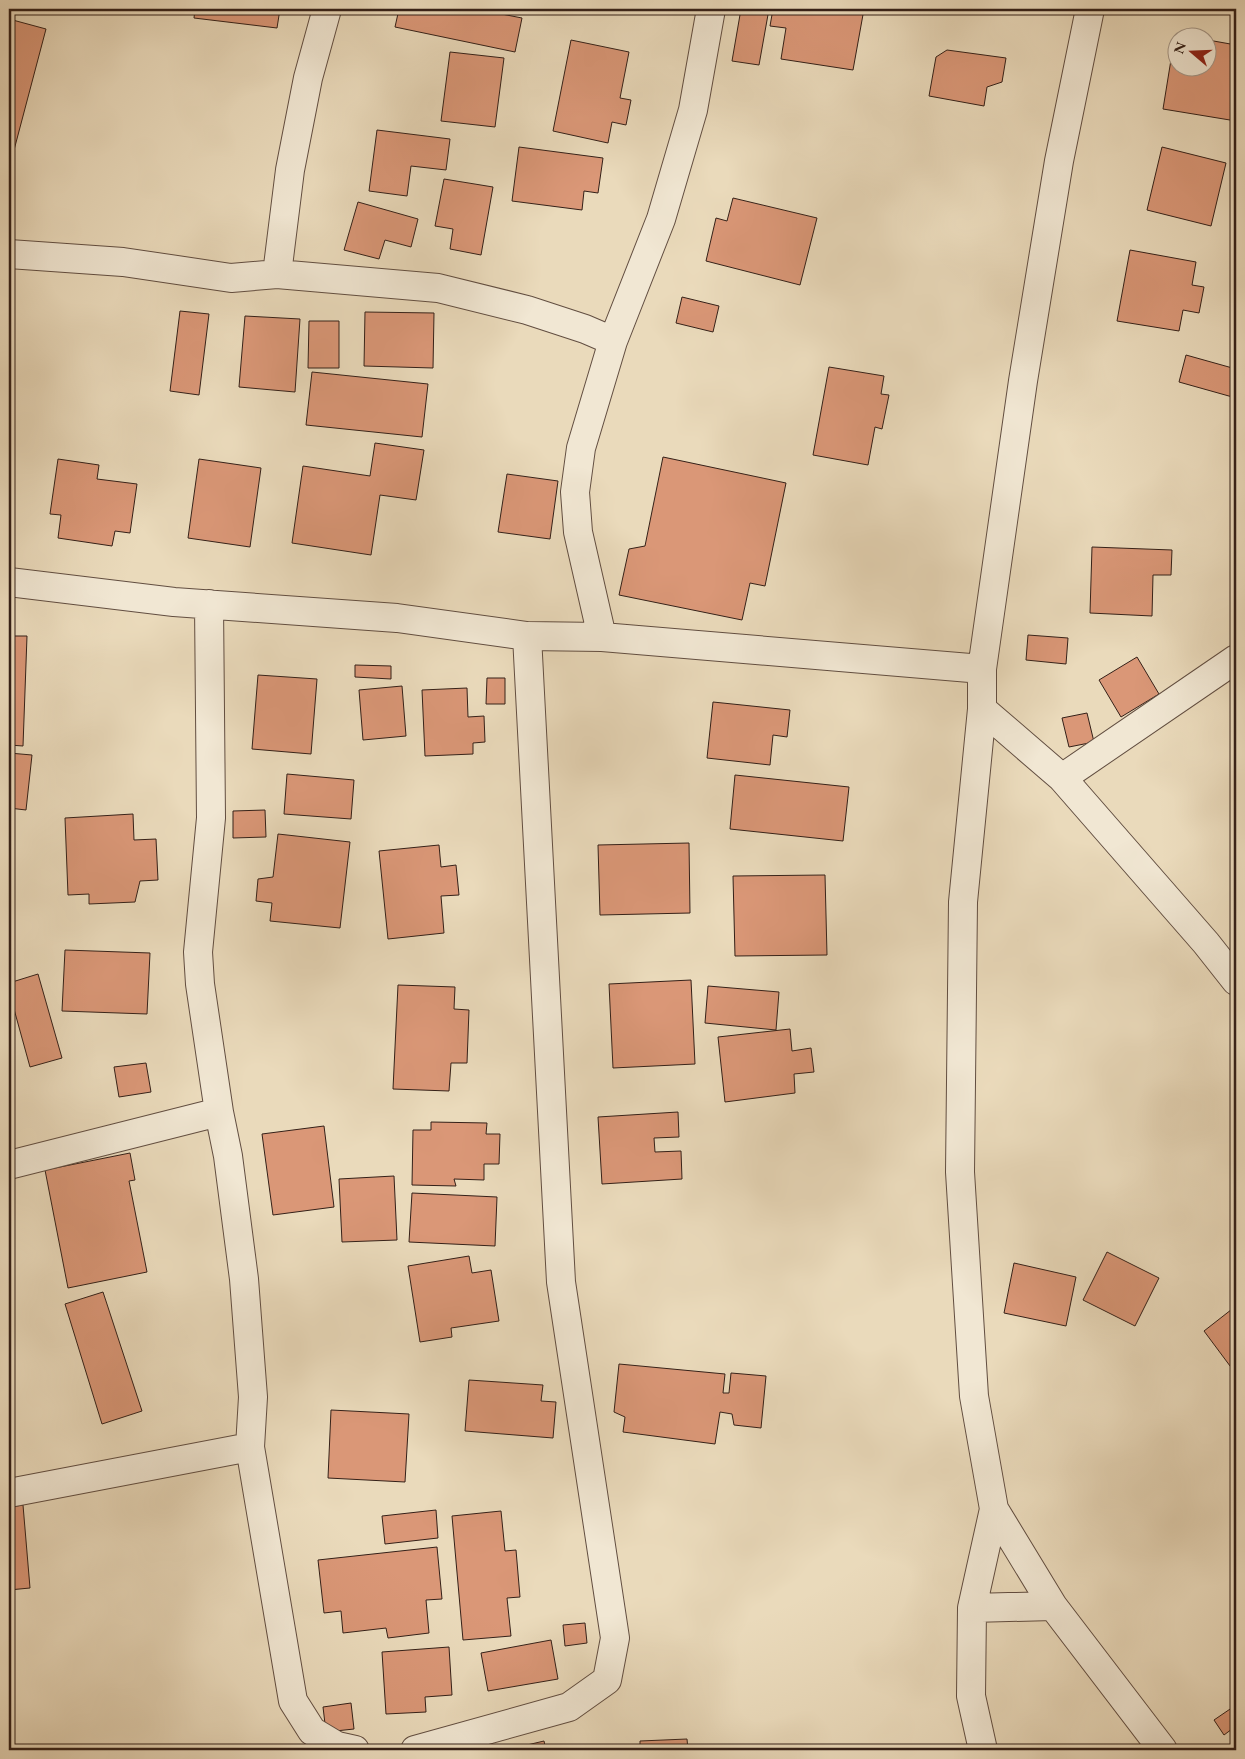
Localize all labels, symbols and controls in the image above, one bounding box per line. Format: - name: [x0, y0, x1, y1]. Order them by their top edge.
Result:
- north arrow: [1168, 28, 1218, 78]
- text: N: [1169, 39, 1190, 56]

